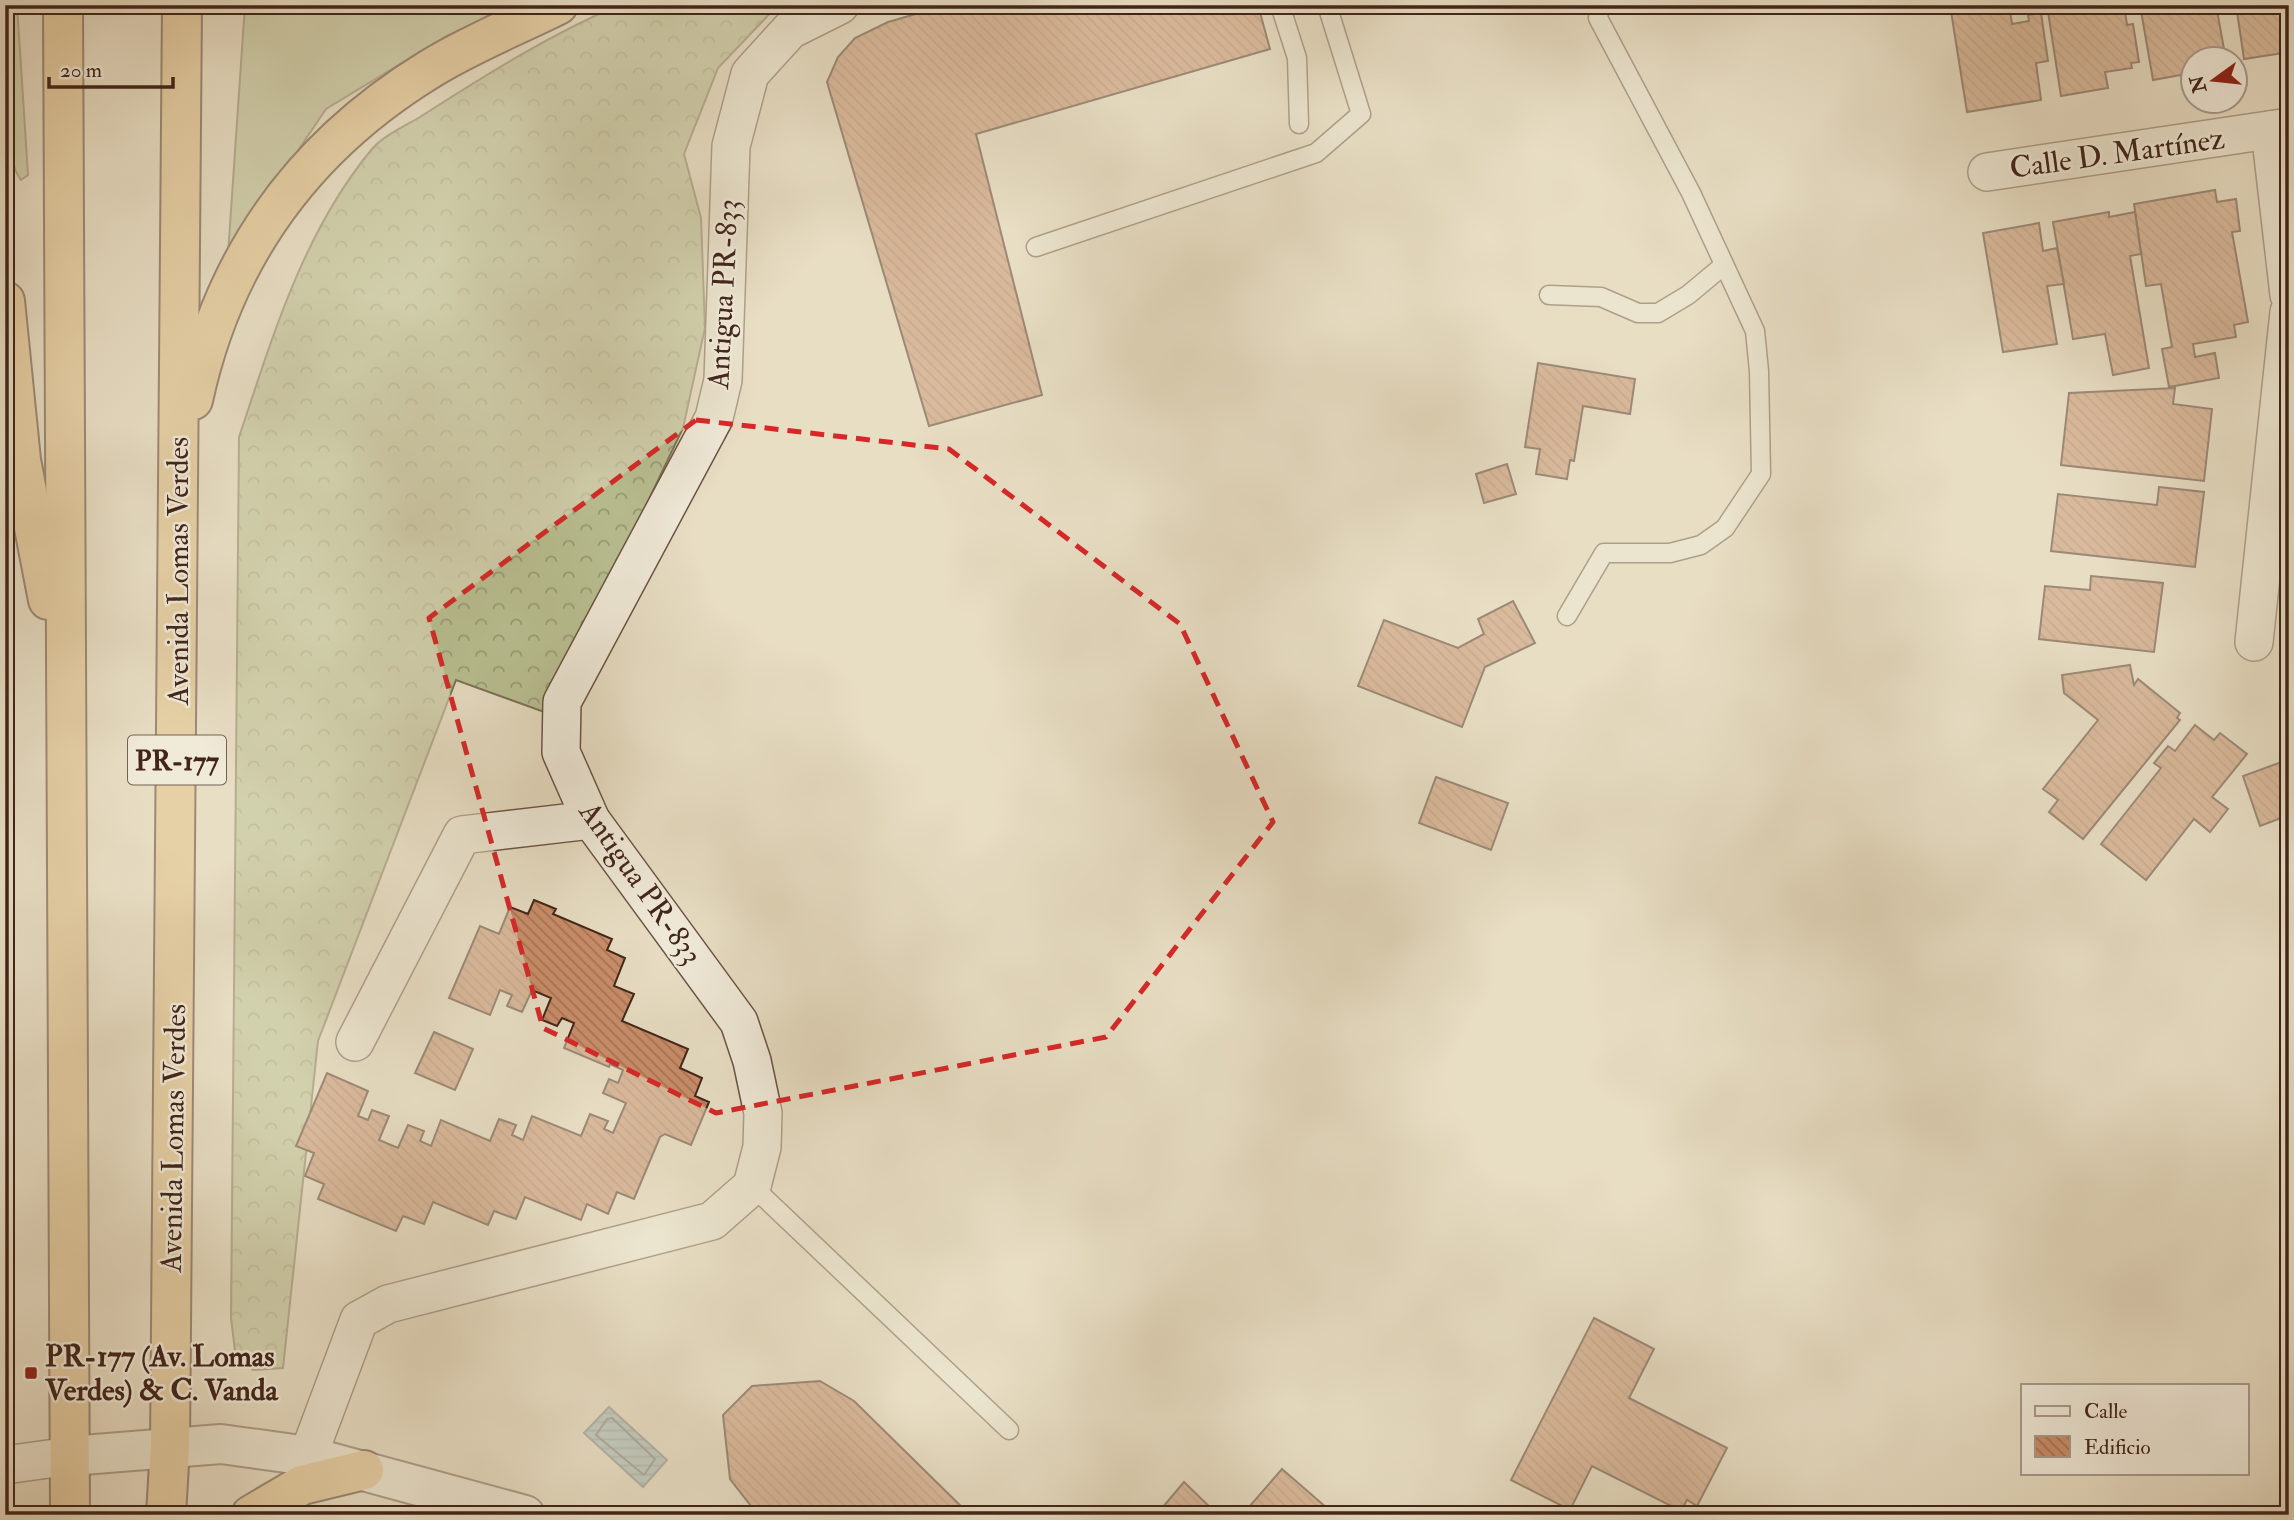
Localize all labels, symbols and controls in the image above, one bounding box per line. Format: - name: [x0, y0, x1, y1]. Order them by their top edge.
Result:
- scale bar: [49, 46, 173, 90]
- north arrow: [2178, 46, 2248, 116]
- text: 20 m: [60, 57, 102, 84]
- text: N: [2184, 72, 2213, 96]
- street label: Calle D. Martínez: [2007, 120, 2227, 187]
- street label: Antigua PR-833: [700, 198, 747, 391]
- street label: Avenida Lomas Verdes: [160, 437, 197, 706]
- road number: PR-177: [128, 736, 226, 784]
- street label: Antigua PR-833: [570, 794, 710, 972]
- street label: Avenida Lomas Verdes: [153, 1003, 194, 1274]
- place label: PR-177 (Av. Lomas Verdes) & C. Vanda: [44, 1338, 279, 1409]
- marker: PR-177 (Av. Lomas Verdes) & C. Vanda: [23, 1365, 39, 1381]
- legend: [2021, 1384, 2248, 1474]
- text: Calle: [2084, 1398, 2128, 1425]
- text: Edificio: [2084, 1434, 2151, 1461]

